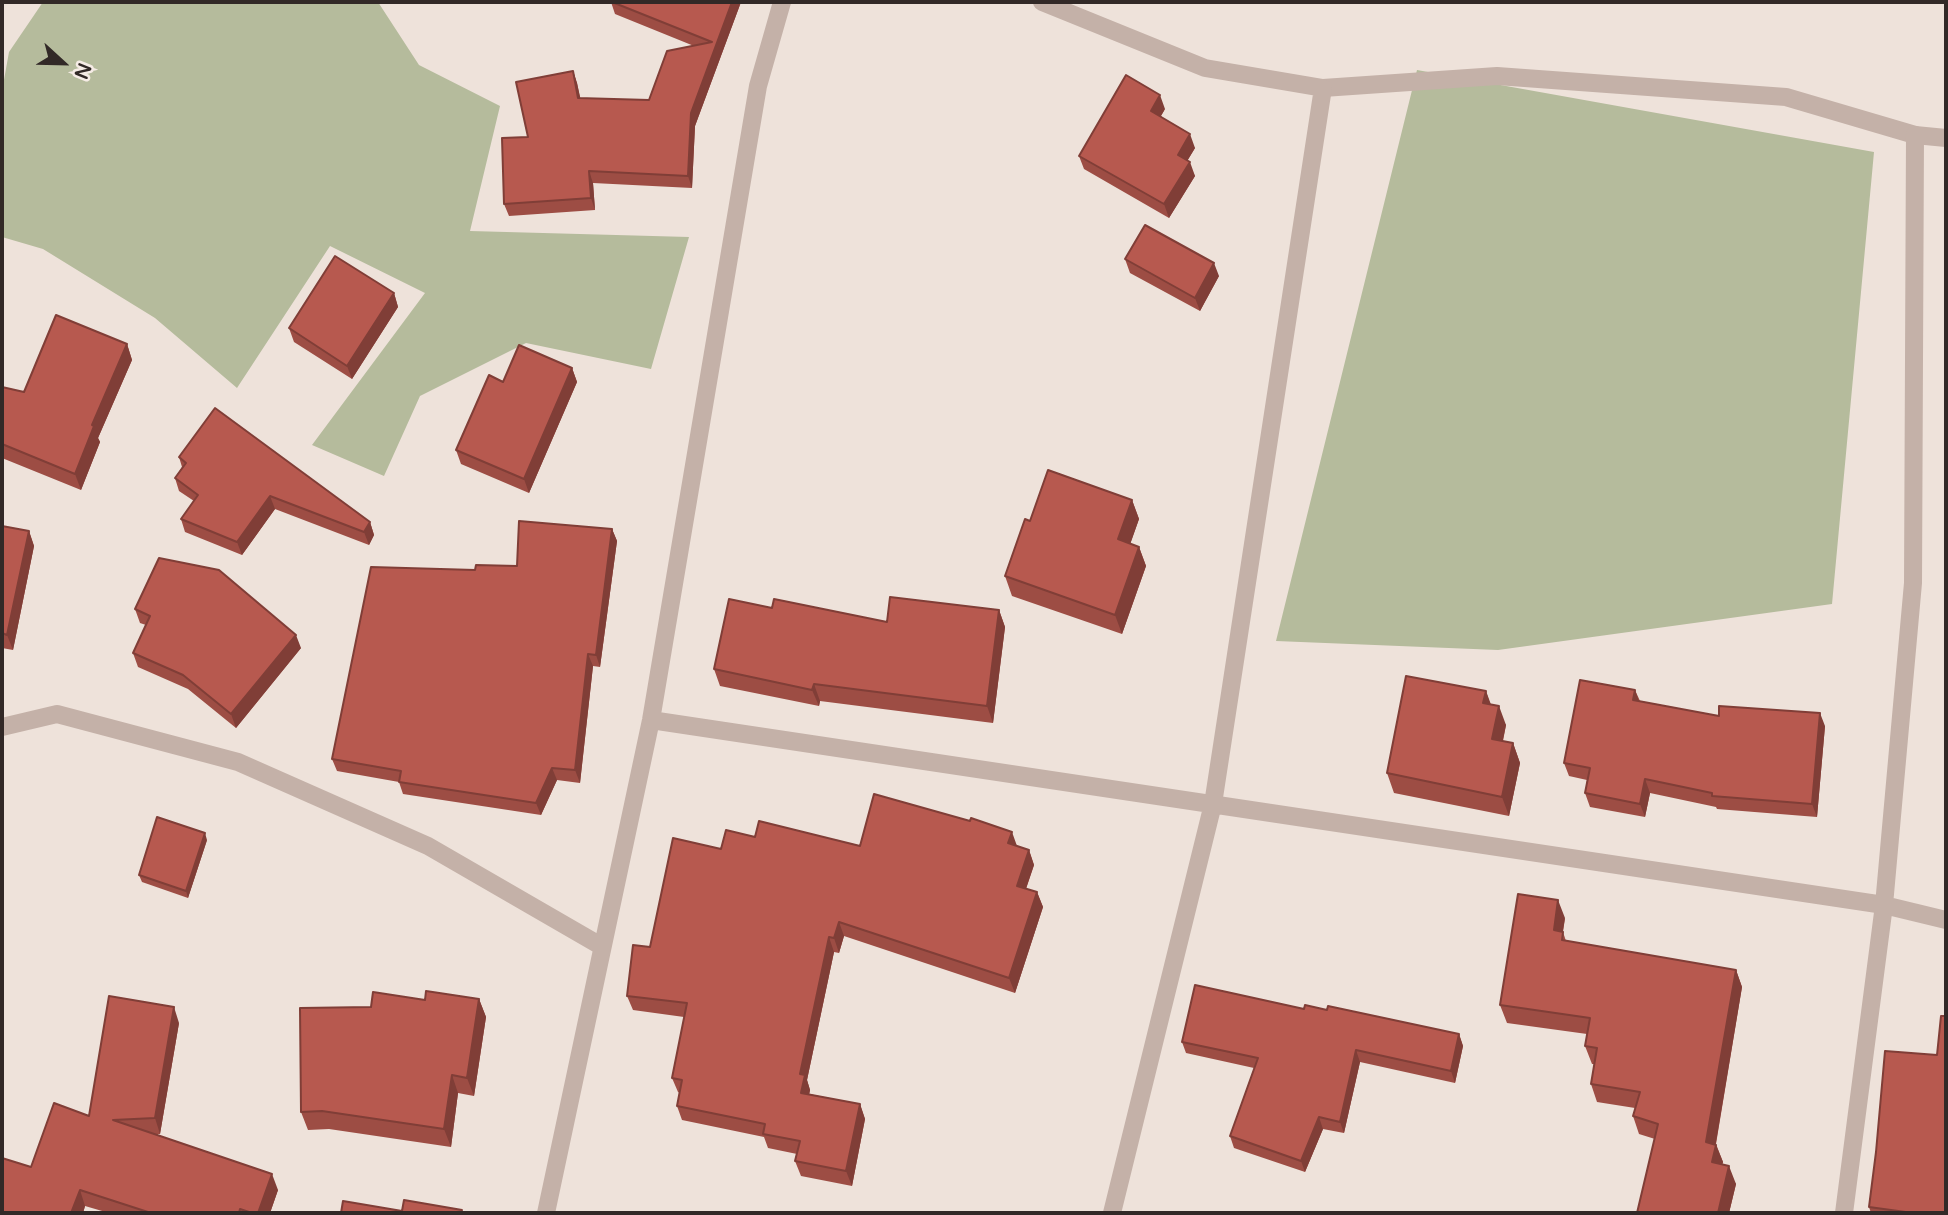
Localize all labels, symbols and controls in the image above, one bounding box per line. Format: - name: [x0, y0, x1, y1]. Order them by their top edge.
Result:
- north arrow: [28, 28, 98, 98]
- text: N: [69, 60, 96, 82]

